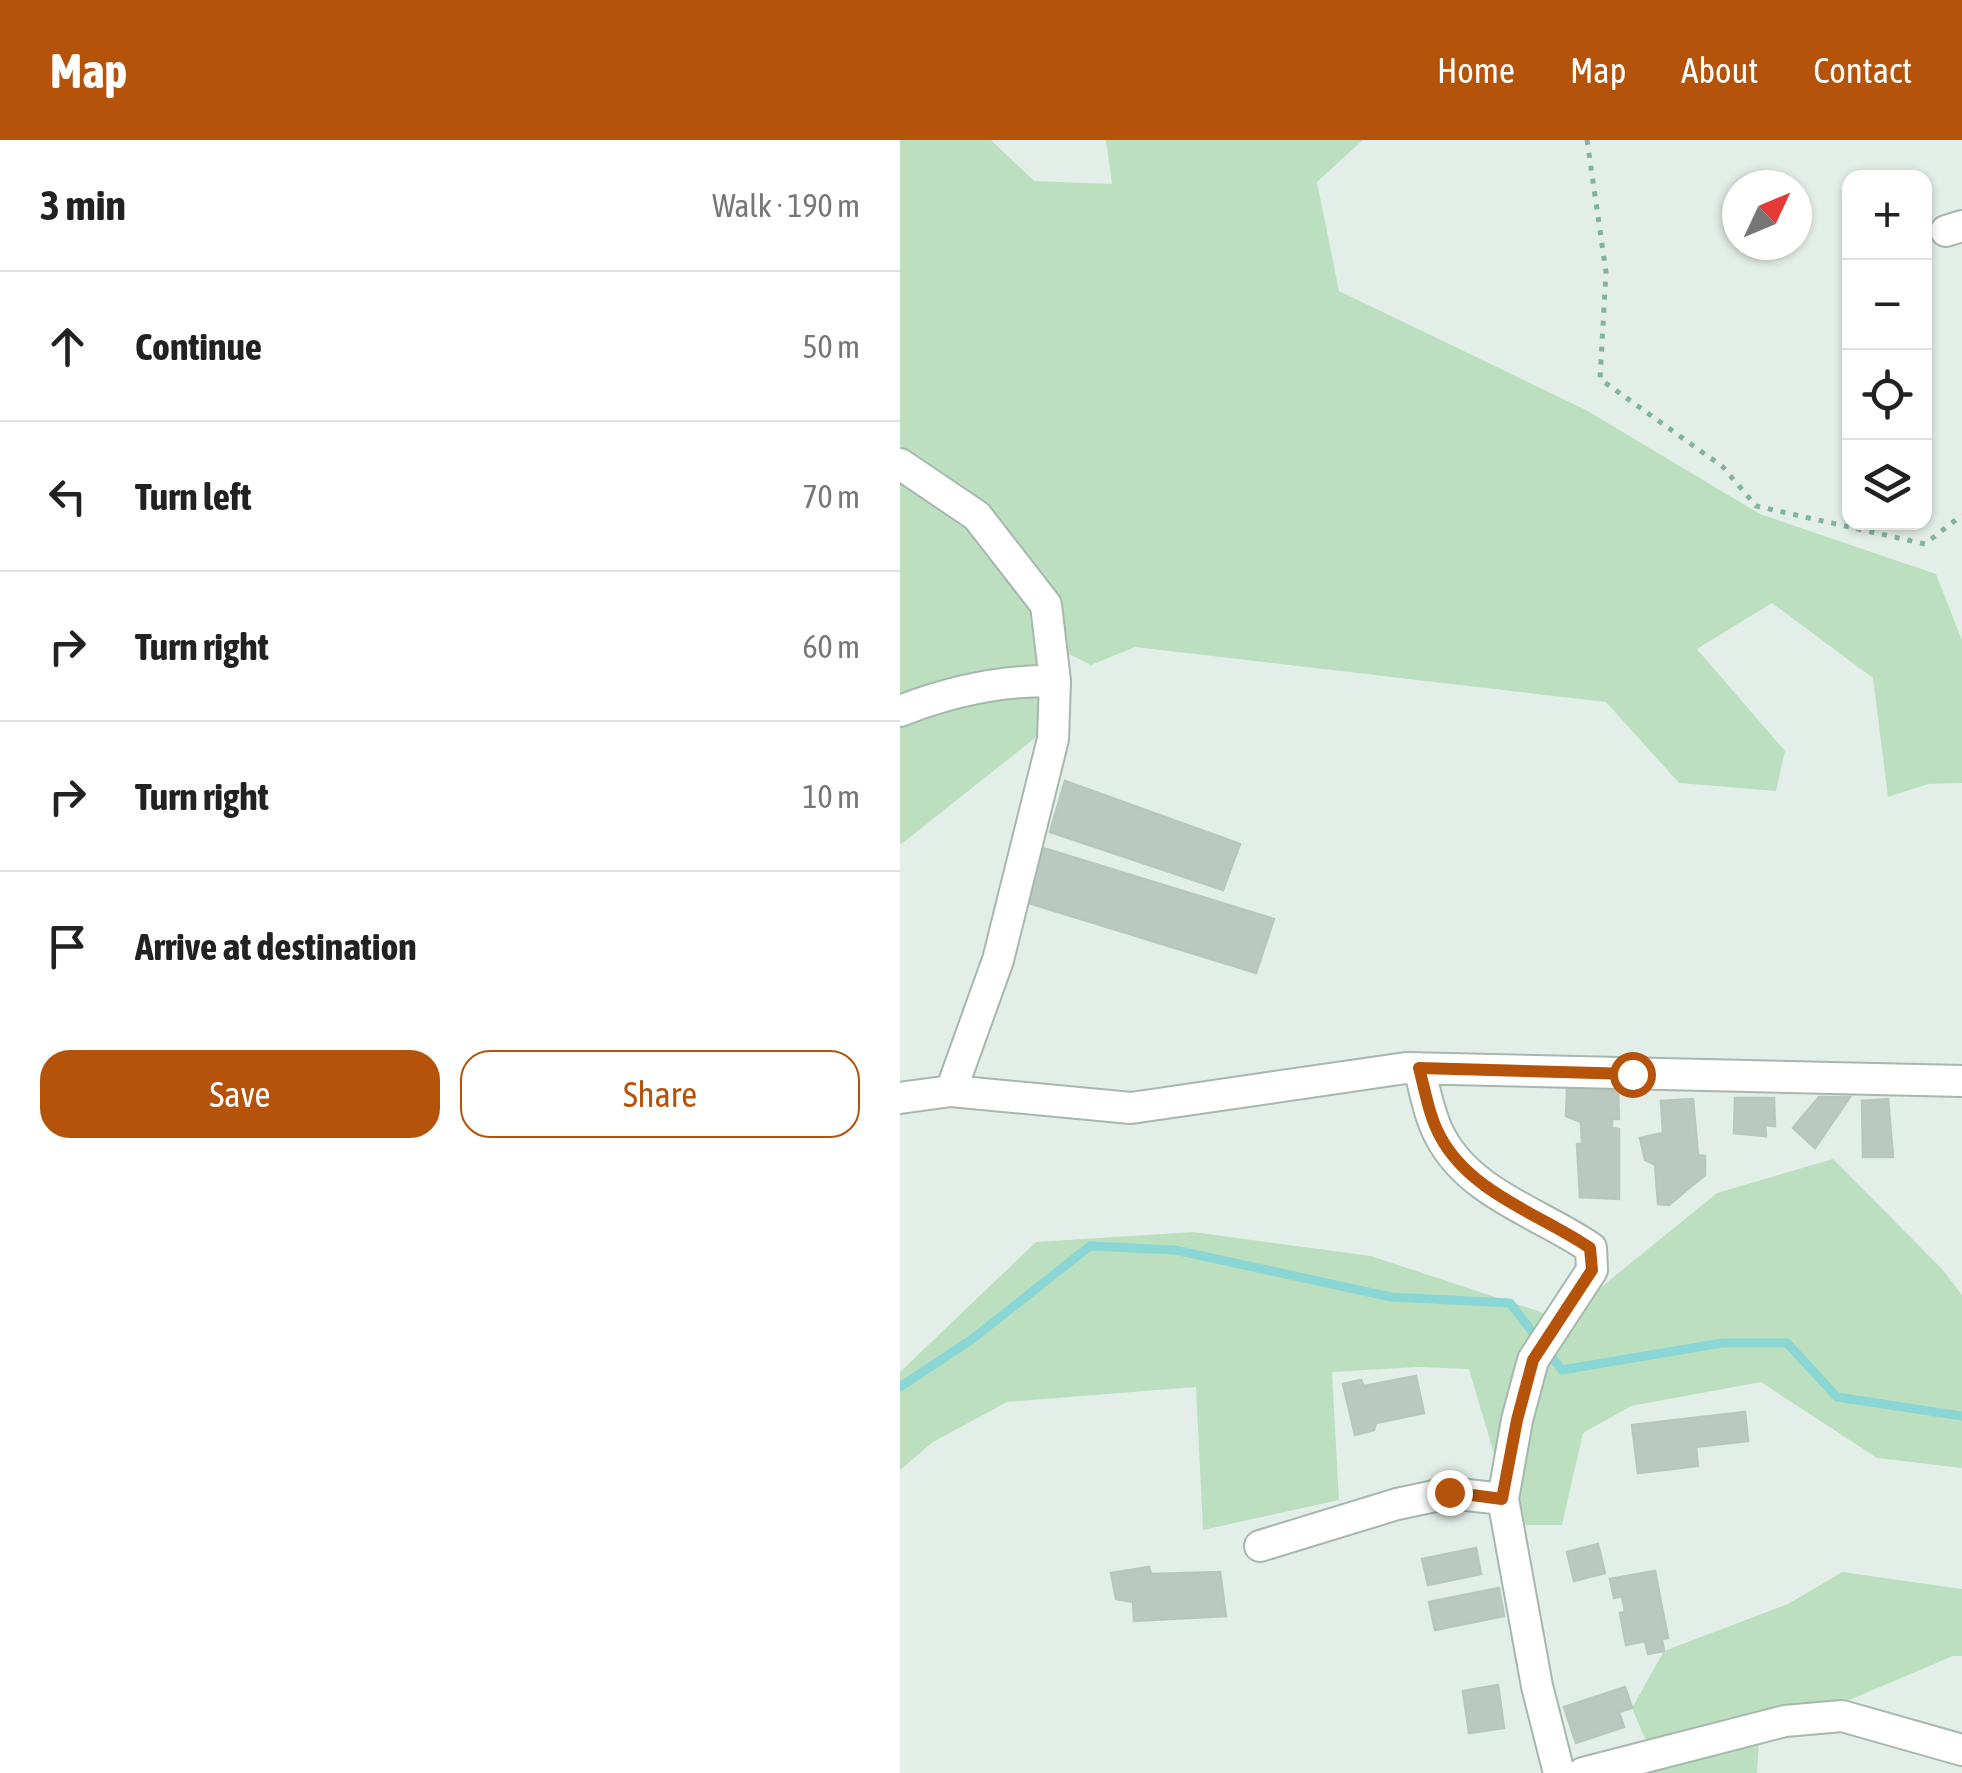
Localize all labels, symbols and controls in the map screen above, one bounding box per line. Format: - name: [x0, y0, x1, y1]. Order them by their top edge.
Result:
- text: Map: [50, 43, 127, 98]
- text: Home: [1437, 50, 1515, 90]
- text: Map: [1570, 50, 1626, 90]
- text: About: [1681, 50, 1758, 90]
- text: Contact: [1813, 50, 1912, 90]
- north arrow: [1722, 170, 1812, 260]
- map controls: [1842, 170, 1932, 530]
- button: +: [1842, 170, 1932, 260]
- text: 3 min: [40, 181, 126, 229]
- text: Walk · 190 m: [712, 187, 860, 224]
- button: −: [1842, 260, 1932, 350]
- icon: ahead: [40, 319, 95, 374]
- text: Continue: [135, 325, 262, 368]
- text: 50 m: [802, 328, 860, 365]
- button: locate: [1842, 350, 1932, 440]
- button: layers: [1842, 440, 1932, 530]
- icon: left: [40, 469, 95, 524]
- text: Turn left: [135, 475, 251, 518]
- text: 70 m: [802, 478, 860, 515]
- icon: right: [40, 619, 95, 674]
- text: Turn right: [135, 625, 269, 668]
- text: 60 m: [802, 628, 860, 665]
- icon: right: [40, 769, 95, 824]
- text: Turn right: [135, 775, 269, 818]
- text: 10 m: [802, 778, 860, 815]
- icon: arrive: [40, 919, 95, 974]
- text: Arrive at destination: [135, 925, 417, 968]
- button: Save: [40, 1050, 440, 1138]
- button: Share: [460, 1050, 860, 1138]
- route start: [1610, 1052, 1656, 1098]
- route end: [1427, 1470, 1473, 1516]

